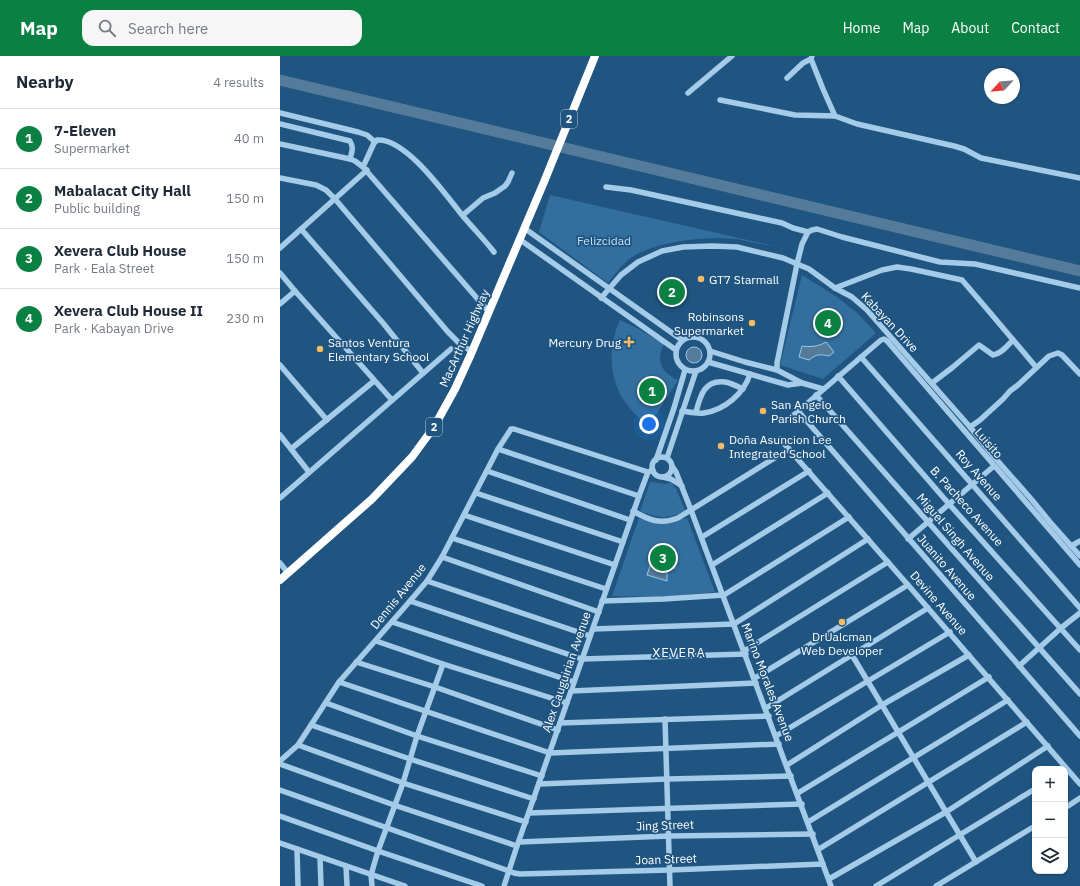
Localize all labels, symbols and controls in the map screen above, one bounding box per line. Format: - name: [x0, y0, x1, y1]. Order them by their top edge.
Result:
- search box: [82, 10, 362, 46]
- text: Map: [20, 16, 58, 40]
- icon: search: [96, 17, 118, 39]
- text: Search here: [128, 19, 208, 38]
- text: Home: [843, 19, 880, 37]
- text: Map: [902, 19, 929, 37]
- text: About: [951, 19, 989, 37]
- text: Contact: [1011, 19, 1060, 37]
- north arrow: [984, 68, 1020, 104]
- text: Nearby: [16, 71, 74, 93]
- text: 4 results: [213, 74, 264, 91]
- road number: 2: [561, 110, 577, 128]
- text: 7-Eleven: [54, 121, 116, 140]
- text: 1: [25, 130, 33, 147]
- text: 40 m: [234, 130, 264, 147]
- text: Supermarket: [54, 140, 130, 157]
- text: Mabalacat City Hall: [54, 181, 191, 200]
- text: 2: [25, 190, 33, 207]
- text: 150 m: [226, 190, 264, 207]
- text: Public building: [54, 200, 140, 217]
- park label: Felizcidad: [577, 233, 631, 248]
- text: Xevera Club House: [54, 241, 187, 260]
- text: 3: [25, 250, 33, 267]
- text: 150 m: [226, 250, 264, 267]
- text: Park · Eala Street: [54, 260, 154, 277]
- place label: GT7 Starmall: [709, 272, 779, 287]
- marker: GT7 Starmall: [696, 274, 706, 284]
- pin: 2: [659, 277, 685, 307]
- street label: MacArthur Highway: [436, 287, 492, 389]
- street label: Kabayan Drive: [858, 289, 922, 356]
- text: Xevera Club House II: [54, 301, 203, 320]
- pin: 4: [815, 308, 841, 338]
- place label: Robinsons Supermarket: [674, 309, 744, 338]
- text: 4: [25, 310, 33, 327]
- text: 230 m: [226, 310, 264, 327]
- marker: Robinsons Supermarket: [747, 318, 757, 328]
- text: Park · Kabayan Drive: [54, 320, 174, 337]
- place label: Santos Ventura Elementary School: [328, 335, 429, 364]
- place label: Mercury Drug: [549, 335, 622, 350]
- marker: Mercury Drug: [624, 337, 634, 347]
- marker: Santos Ventura Elementary School: [315, 344, 325, 354]
- pin: 1: [639, 376, 665, 406]
- place label: San Angelo Parish Church: [771, 397, 846, 426]
- marker: San Angelo Parish Church: [758, 406, 768, 416]
- your location: [639, 414, 659, 434]
- road number: 2: [426, 418, 442, 436]
- street label: Luisito: [972, 425, 1006, 462]
- place label: Doña Asuncion Lee Integrated School: [729, 432, 832, 461]
- marker: Doña Asuncion Lee Integrated School: [716, 441, 726, 451]
- street label: Roy Avenue: [953, 446, 1006, 504]
- street label: B. Pacheco Avenue: [927, 463, 1007, 549]
- street label: Miguel Singh Avenue: [914, 490, 998, 584]
- street label: Juanito Avenue: [914, 531, 980, 604]
- pin: 3: [650, 543, 676, 573]
- street label: Dennis Avenue: [367, 560, 429, 632]
- street label: Devine Avenue: [907, 568, 971, 638]
- street label: Alex Cauguirian Avenue: [538, 609, 594, 734]
- marker: DrUalcman Web Developer: [837, 617, 847, 627]
- street label: Marino Morales Avenue: [738, 621, 798, 744]
- place label: DrUalcman Web Developer: [801, 629, 883, 658]
- district label: XEVERA: [652, 644, 706, 661]
- map controls: [1032, 766, 1068, 874]
- button: +: [1032, 766, 1068, 802]
- button: −: [1032, 802, 1068, 838]
- street label: Jing Street: [636, 816, 694, 834]
- button: layers: [1032, 838, 1068, 874]
- street label: Joan Street: [635, 850, 697, 868]

